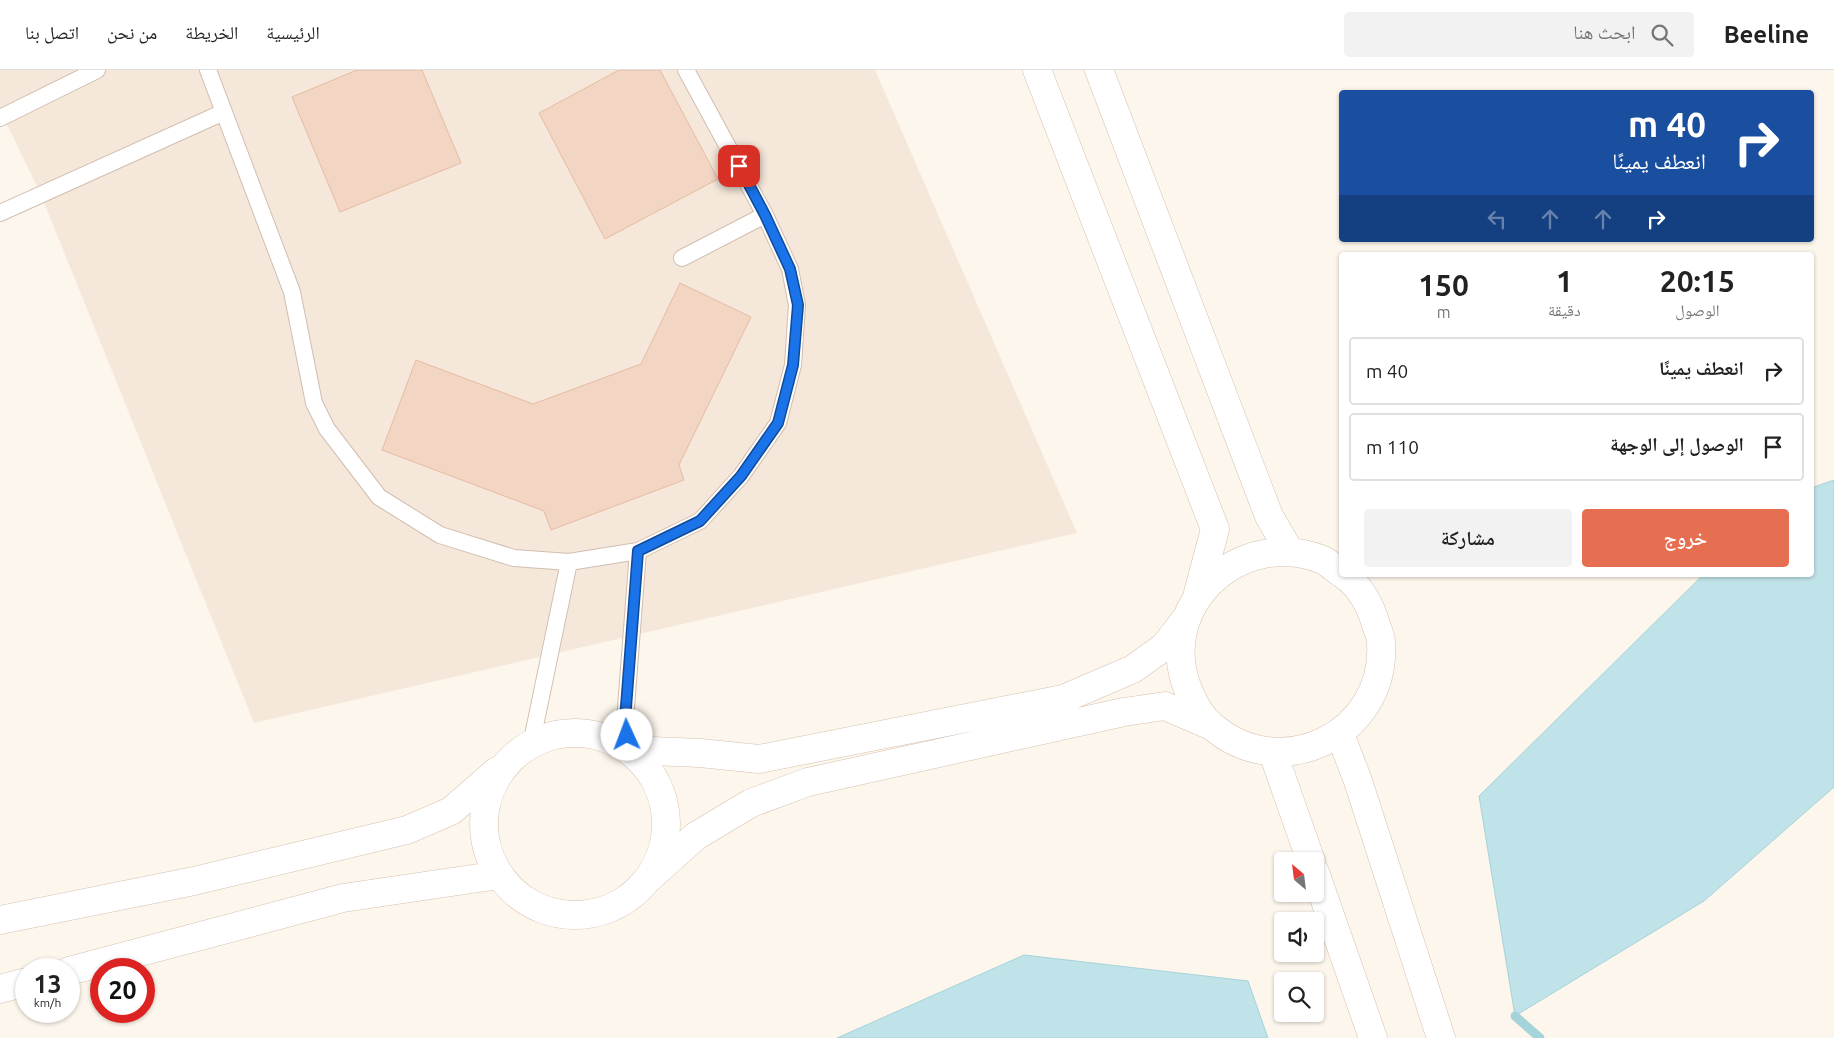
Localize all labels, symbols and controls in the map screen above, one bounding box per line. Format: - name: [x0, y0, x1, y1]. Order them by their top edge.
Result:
- search box: [1344, 12, 1694, 57]
- text: ابحث هنا: [1573, 21, 1636, 43]
- icon: search: [1648, 21, 1676, 49]
- text: Beeline: [1724, 21, 1809, 48]
- text: اتصل بنا: [25, 22, 79, 42]
- text: من نحن: [107, 22, 157, 42]
- text: الخريطة: [185, 22, 238, 42]
- text: الرئيسية: [266, 22, 320, 42]
- text: 40 m: [1628, 104, 1706, 144]
- icon: right: [1724, 110, 1789, 175]
- pin: [718, 145, 760, 187]
- text: انعطف يمينًا: [1612, 148, 1706, 173]
- icon: arrive: [725, 152, 753, 180]
- icon: left: [1483, 205, 1511, 233]
- icon: ahead: [1536, 205, 1564, 233]
- icon: ahead: [1589, 205, 1617, 233]
- icon: right: [1642, 205, 1670, 233]
- text: 1: [1556, 264, 1573, 298]
- text: 20:15: [1660, 264, 1735, 298]
- text: 150: [1418, 268, 1469, 302]
- text: دقيقة: [1548, 301, 1581, 319]
- text: الوصول: [1675, 301, 1719, 319]
- text: m: [1437, 303, 1450, 321]
- text: انعطف يمينًا: [1659, 357, 1744, 379]
- icon: right: [1759, 357, 1787, 385]
- text: 40 m: [1366, 360, 1408, 382]
- text: الوصول إلى الوجهة: [1610, 433, 1744, 455]
- icon: arrive: [1759, 433, 1787, 461]
- text: 110 m: [1366, 436, 1419, 458]
- button: مشاركة: [1364, 509, 1572, 567]
- button: خروج: [1582, 509, 1789, 567]
- position arrow: [600, 708, 652, 760]
- north arrow: [1274, 852, 1324, 902]
- map controls: [1274, 852, 1324, 1022]
- button: sound: [1274, 912, 1324, 962]
- speed limit sign: 20: [90, 958, 155, 1023]
- text: 13: [33, 970, 62, 998]
- button: search: [1274, 972, 1324, 1022]
- text: km/h: [34, 996, 61, 1009]

